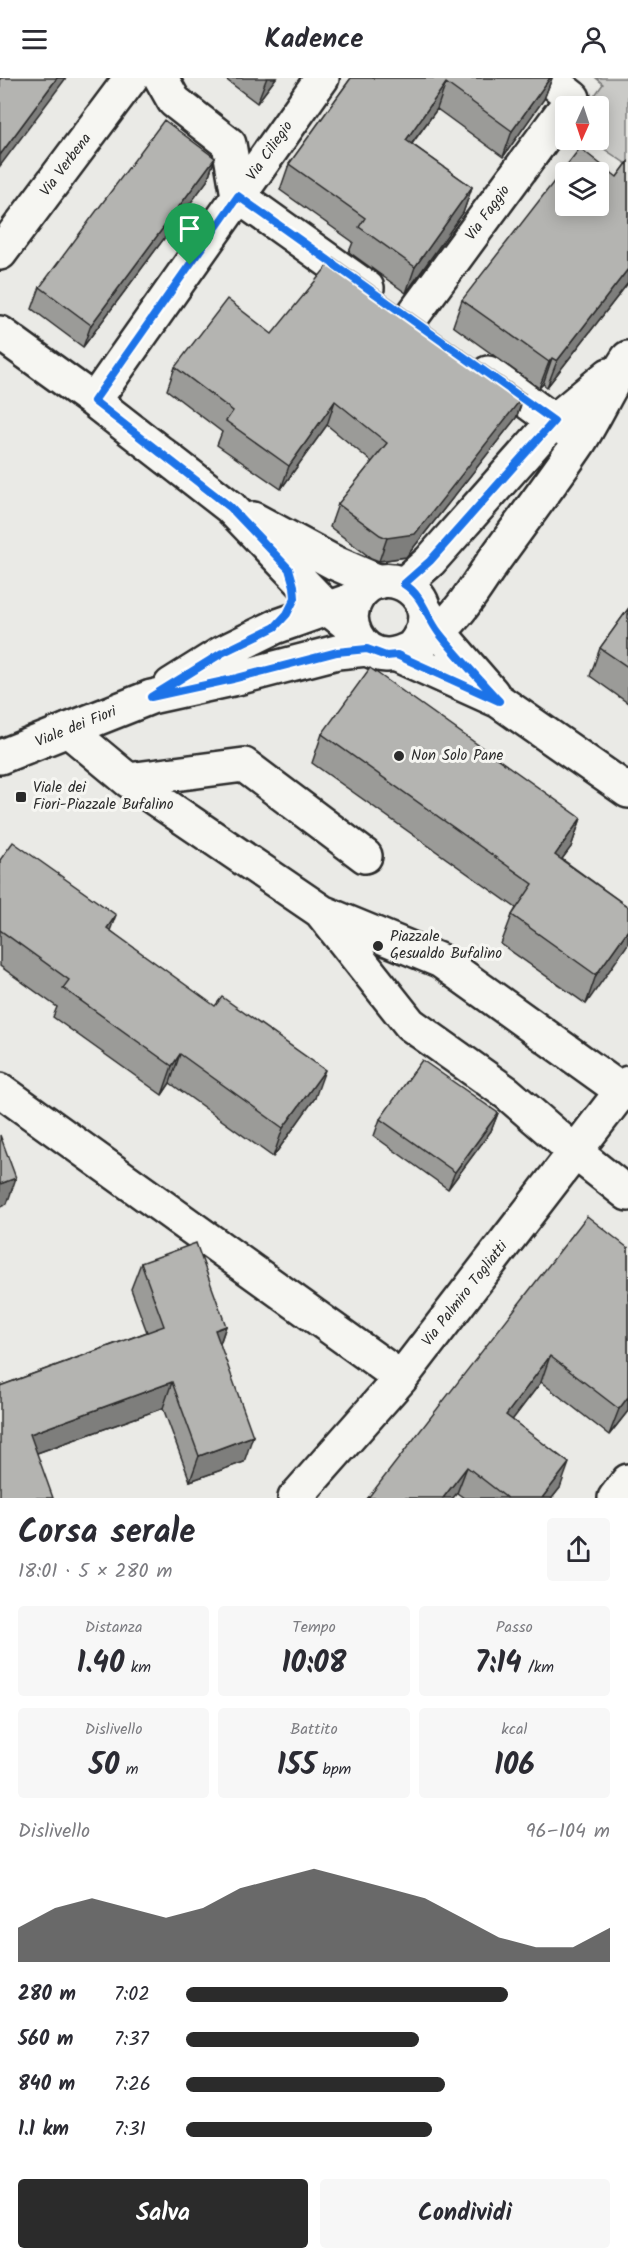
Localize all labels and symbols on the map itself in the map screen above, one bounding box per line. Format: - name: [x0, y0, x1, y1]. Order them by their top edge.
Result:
- north arrow: [555, 96, 609, 150]
- street label: Via Ciliegio: [240, 116, 300, 186]
- street label: Via Verbena: [34, 128, 98, 202]
- street label: Via Faggio: [459, 180, 517, 246]
- pin: [164, 203, 215, 265]
- street label: Viale dei Fiori: [32, 699, 121, 754]
- place label: Non Solo Pane: [411, 744, 503, 768]
- marker: Non Solo Pane: [392, 749, 406, 763]
- place label: Viale dei Fiori-Piazzale Bufalino: [33, 776, 174, 817]
- marker: Viale dei Fiori-Piazzale Bufalino: [14, 790, 28, 804]
- place label: Piazzale Gesualdo Bufalino: [390, 925, 502, 966]
- marker: Piazzale Gesualdo Bufalino: [371, 939, 385, 953]
- street label: Via Palmiro Togliatti: [416, 1235, 515, 1352]

